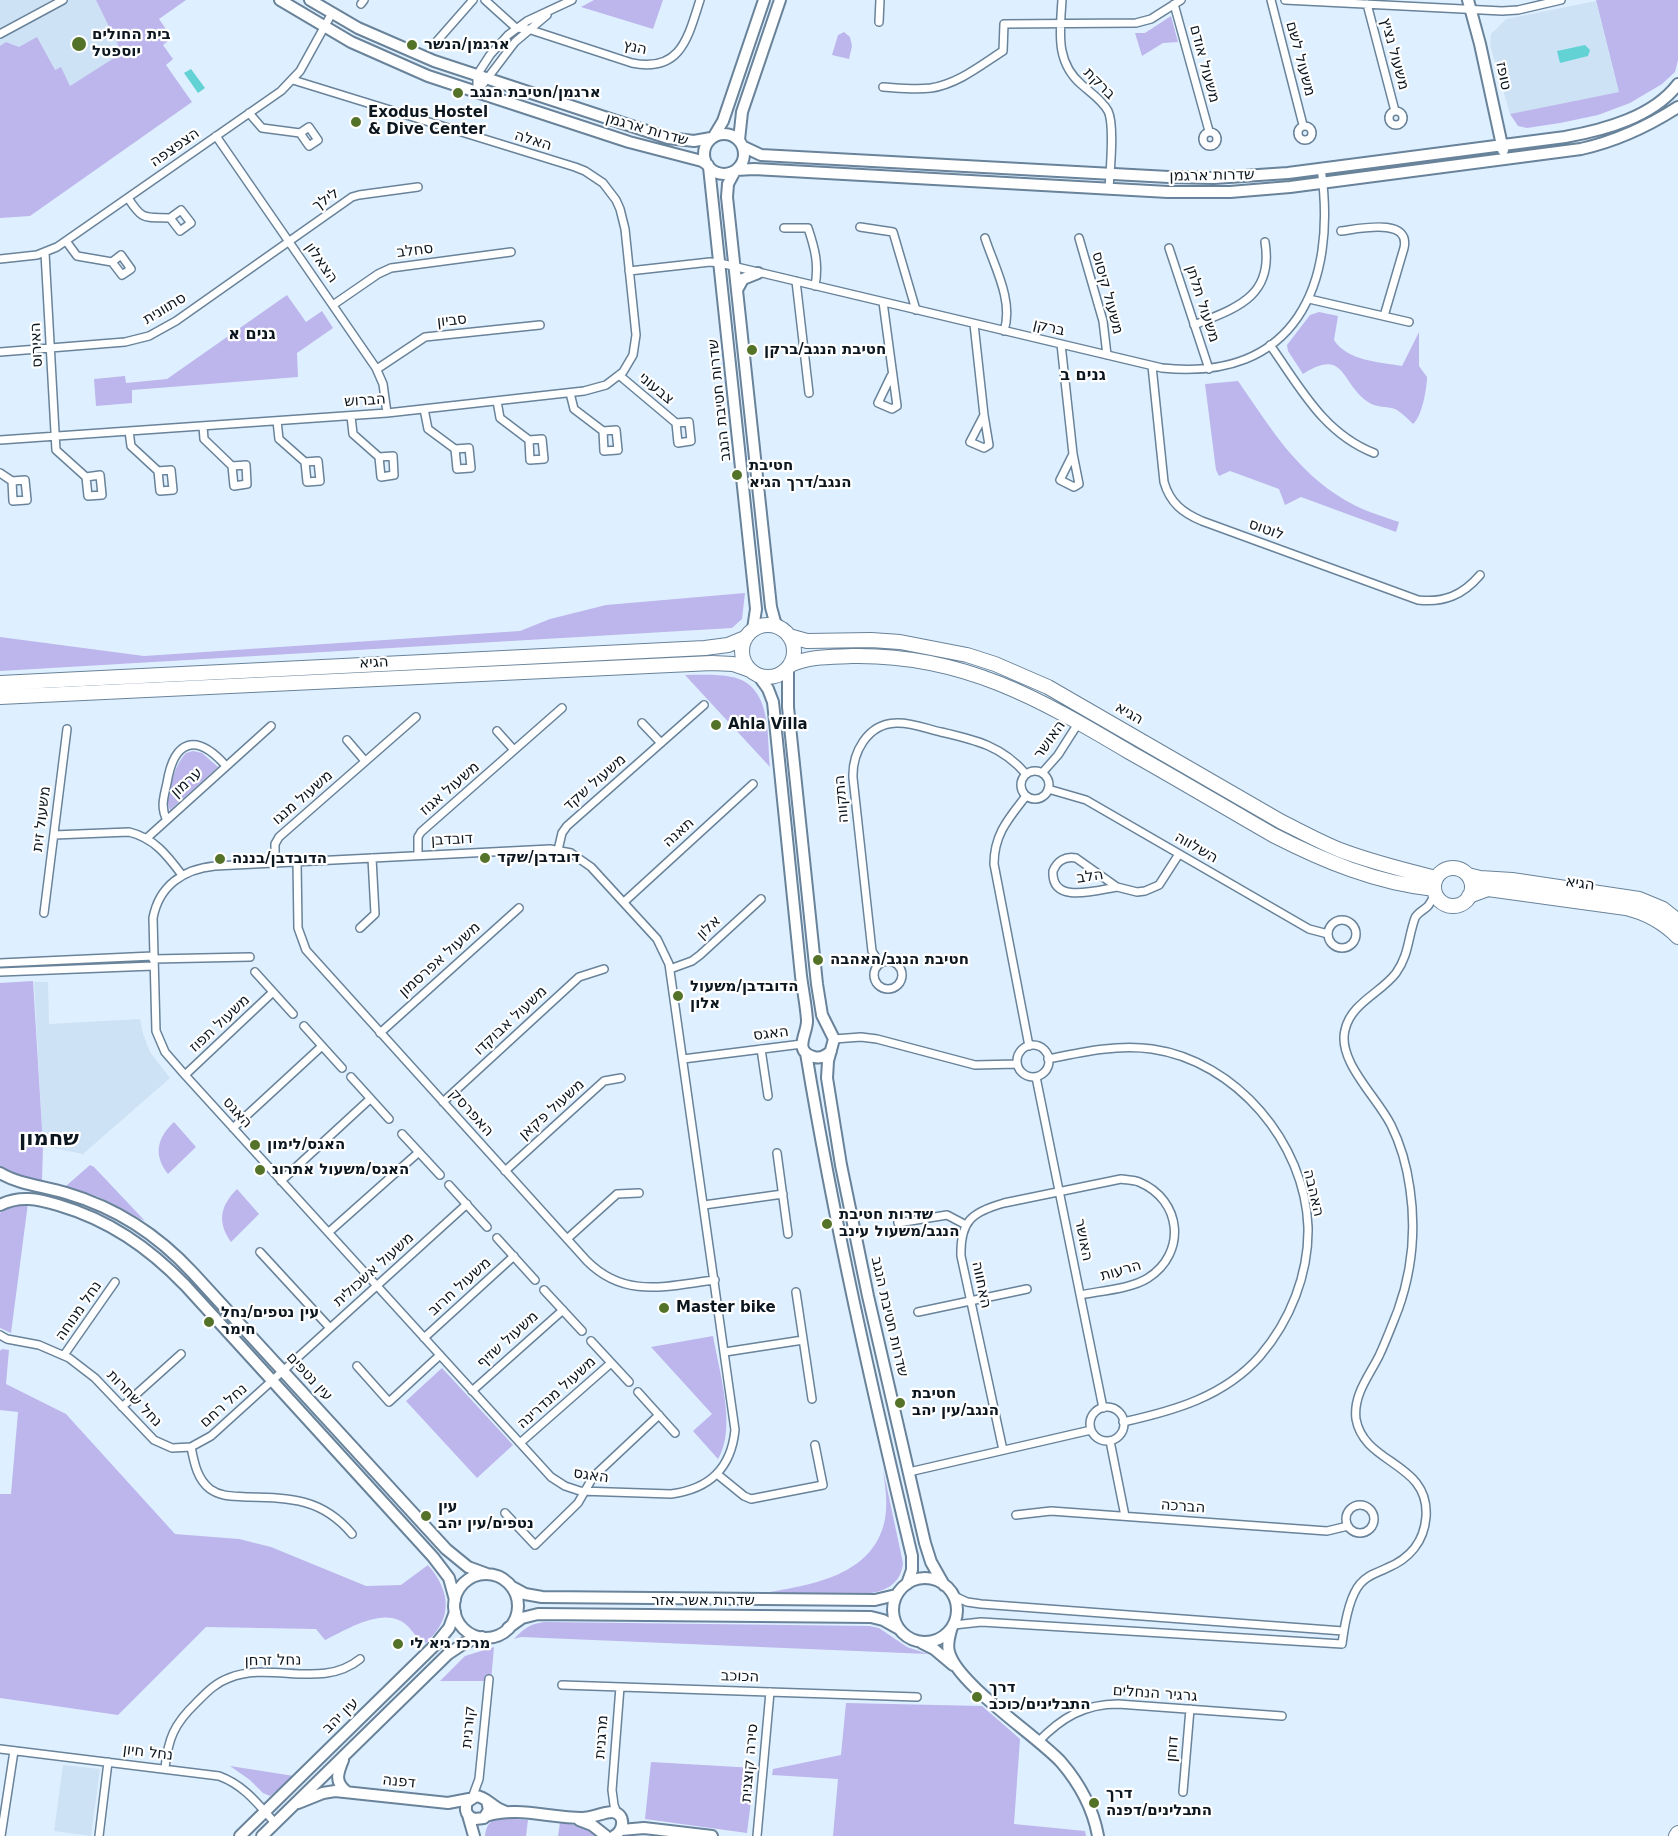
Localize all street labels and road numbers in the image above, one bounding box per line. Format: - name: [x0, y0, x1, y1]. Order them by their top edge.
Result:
- street label: משעול נציץ: [1376, 16, 1412, 92]
- street label: משעול לשם: [1281, 20, 1319, 98]
- street label: משעול אודם: [1185, 23, 1223, 105]
- street label: הנץ: [621, 37, 649, 59]
- street label: טופז: [1491, 60, 1515, 92]
- street label: ברקת: [1079, 64, 1119, 104]
- street label: שדרות ארגמן: [604, 110, 690, 150]
- street label: הצפצפה: [147, 125, 203, 171]
- street label: האלה: [512, 127, 554, 155]
- street label: שדרות ארגמן: [1169, 166, 1255, 186]
- street label: לילך: [309, 184, 343, 216]
- street label: הצאלון: [301, 239, 341, 287]
- street label: סחלב: [396, 240, 434, 262]
- street label: משעול קיסוס: [1087, 250, 1127, 336]
- street label: משעול תלתן: [1181, 263, 1223, 345]
- street label: סתוונית: [140, 289, 190, 329]
- street label: סביון: [436, 310, 468, 332]
- street label: ברקן: [1031, 316, 1067, 340]
- street label: האירוס: [27, 322, 47, 368]
- street label: שדרות חטיבת הנגב: [705, 338, 735, 462]
- street label: צבעוני: [635, 369, 677, 409]
- street label: הברוש: [344, 391, 386, 411]
- street label: לוטוס: [1246, 515, 1286, 545]
- street label: הגיא: [359, 653, 389, 673]
- street label: הגיא: [1112, 699, 1146, 729]
- street label: האושר: [1030, 717, 1070, 763]
- street label: משעול שקד: [560, 751, 630, 815]
- street label: משעול אגוז: [417, 758, 483, 820]
- street label: ערמון: [168, 764, 206, 802]
- street label: משעול מנגו: [269, 767, 337, 829]
- street label: התקווה: [831, 774, 853, 824]
- street label: משעול זית: [29, 785, 55, 853]
- street label: תאנה: [660, 814, 698, 852]
- street label: השלווה: [1171, 828, 1221, 868]
- street label: דובדבן: [431, 830, 473, 850]
- street label: הלב: [1075, 866, 1105, 888]
- street label: הגיא: [1564, 873, 1596, 895]
- street label: אלון: [693, 912, 725, 944]
- street label: משעול אפרסמון: [396, 919, 484, 1001]
- street label: משעול אבוקדו: [471, 983, 551, 1059]
- street label: משעול תפוז: [186, 991, 254, 1057]
- street label: האגס: [752, 1023, 790, 1045]
- street label: משעול פקאן: [516, 1076, 588, 1144]
- street label: האפרסק: [445, 1085, 497, 1141]
- street label: האגס: [218, 1094, 256, 1132]
- street label: האהבה: [1299, 1168, 1327, 1218]
- street label: האושר: [1070, 1217, 1096, 1263]
- street label: משעול אשכולית: [330, 1229, 418, 1311]
- street label: משעול חרוב: [425, 1254, 495, 1320]
- street label: שדרות חטיבת הנגב: [866, 1255, 912, 1379]
- street label: הרעות: [1099, 1257, 1143, 1285]
- street label: האחווה: [967, 1260, 995, 1310]
- street label: נחל מנוחה: [52, 1278, 106, 1344]
- street label: משעול שזיף: [474, 1308, 542, 1372]
- street label: עין נטפים: [282, 1349, 336, 1405]
- street label: משעול מנדרינה: [514, 1353, 600, 1433]
- street label: נחל שחרות: [103, 1367, 165, 1431]
- street label: נחל רחם: [197, 1380, 251, 1432]
- street label: האגס: [572, 1465, 610, 1487]
- street label: הברכה: [1160, 1496, 1206, 1518]
- street label: שדרות אשר אזר: [651, 1592, 755, 1610]
- street label: נחל זרחן: [245, 1652, 301, 1670]
- street label: הכוכב: [720, 1667, 760, 1687]
- street label: גרגיר הנחלים: [1112, 1682, 1198, 1706]
- street label: עין יהב: [319, 1694, 363, 1738]
- street label: קורנית: [458, 1705, 480, 1749]
- street label: מרגנית: [591, 1714, 613, 1760]
- street label: סירה קוצנית: [738, 1723, 762, 1803]
- street label: דוחן: [1163, 1735, 1183, 1763]
- street label: נחל חיון: [122, 1741, 174, 1765]
- street label: דפנה: [381, 1771, 417, 1793]

